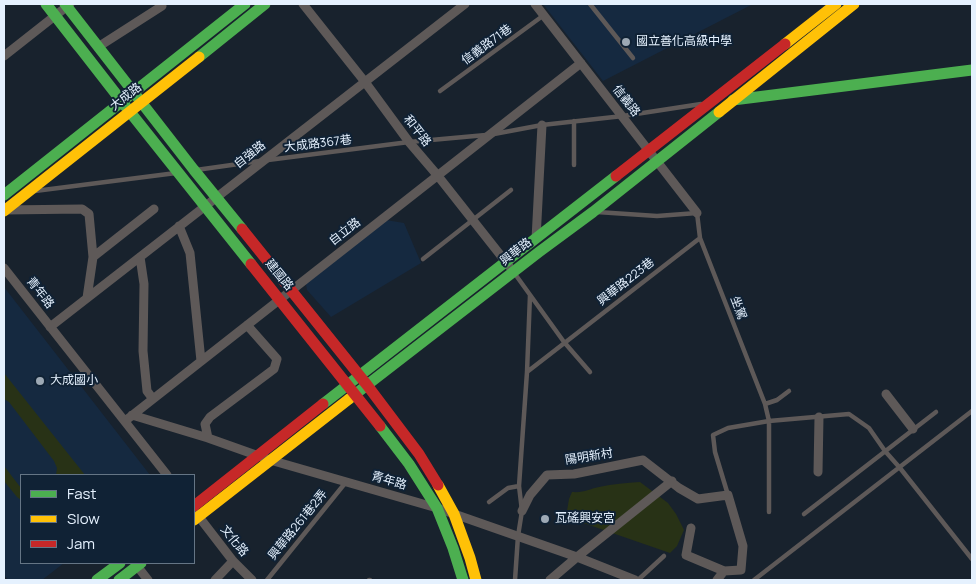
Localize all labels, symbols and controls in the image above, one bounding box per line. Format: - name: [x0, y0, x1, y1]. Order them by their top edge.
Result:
- street label: 信義路71巷: [459, 22, 515, 68]
- place label: 國立善化高級中學: [636, 35, 732, 49]
- marker: 國立善化高級中學: [620, 36, 632, 48]
- street label: 大成路: [107, 80, 145, 114]
- street label: 信義路: [609, 82, 643, 120]
- street label: 和平路: [400, 112, 434, 150]
- street label: 大成路367巷: [283, 133, 353, 155]
- street label: 自強路: [231, 138, 269, 172]
- street label: 自立路: [326, 215, 364, 249]
- street label: 興華路: [497, 235, 535, 269]
- street label: 興華路223巷: [595, 255, 657, 309]
- street label: 建國路: [262, 256, 296, 294]
- street label: 青年路: [23, 274, 57, 312]
- street label: 坐駕: [727, 294, 749, 322]
- place label: 大成國小: [50, 374, 98, 388]
- marker: 大成國小: [34, 375, 46, 387]
- street label: 陽明新村: [564, 446, 614, 468]
- street label: 青年路: [370, 469, 408, 493]
- legend: [20, 474, 195, 564]
- text: Fast: [67, 483, 96, 504]
- street label: 興華路261巷2弄: [265, 487, 331, 563]
- text: Slow: [67, 508, 100, 529]
- place label: 瓦磘興安宮: [555, 512, 615, 526]
- marker: 瓦磘興安宮: [539, 513, 551, 525]
- street label: 文化路: [217, 522, 251, 560]
- text: Jam: [67, 533, 95, 554]

